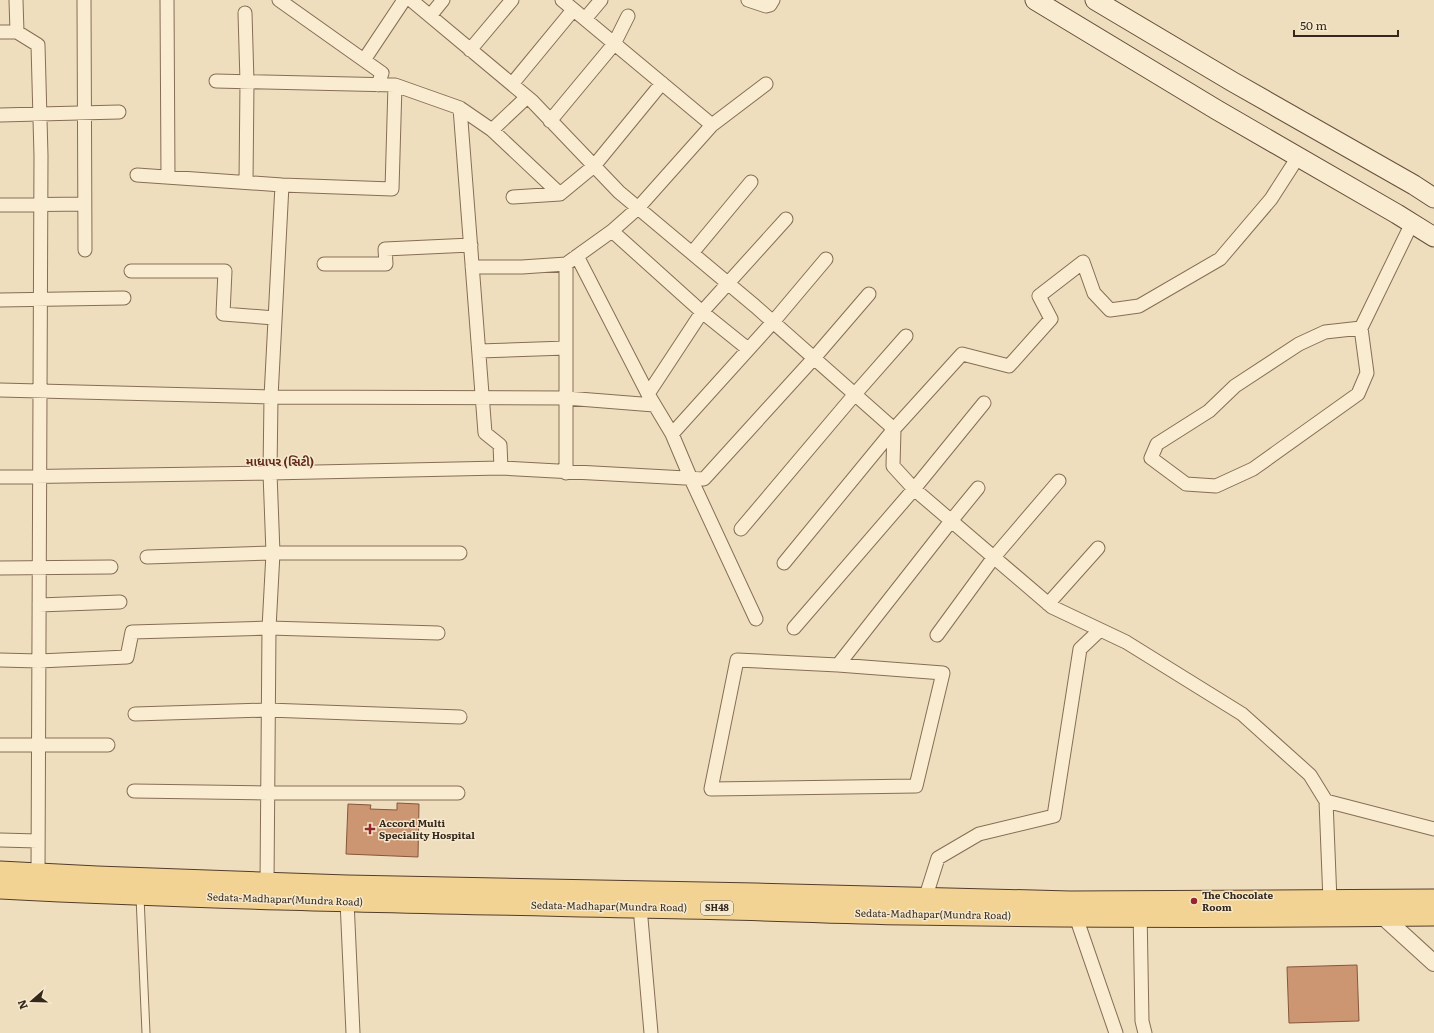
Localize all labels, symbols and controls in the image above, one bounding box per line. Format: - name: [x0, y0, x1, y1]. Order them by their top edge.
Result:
- scale bar: [1294, 12, 1398, 38]
- text: 50 m: [1300, 16, 1327, 34]
- district label: માધાપર (સિટી): [246, 452, 314, 470]
- place label: Accord Multi Speciality Hospital: [379, 815, 475, 842]
- marker: Accord Multi Speciality Hospital: [364, 823, 376, 835]
- place label: The Chocolate Room: [1202, 887, 1274, 914]
- street label: Sedata-Madhapar(Mundra Road): [207, 888, 363, 909]
- marker: The Chocolate Room: [1189, 896, 1199, 906]
- street label: Sedata-Madhapar(Mundra Road): [531, 897, 687, 914]
- road number: SH48: [701, 901, 733, 915]
- street label: Sedata-Madhapar(Mundra Road): [855, 905, 1011, 922]
- north arrow: [12, 981, 52, 1021]
- text: N: [13, 998, 31, 1012]

